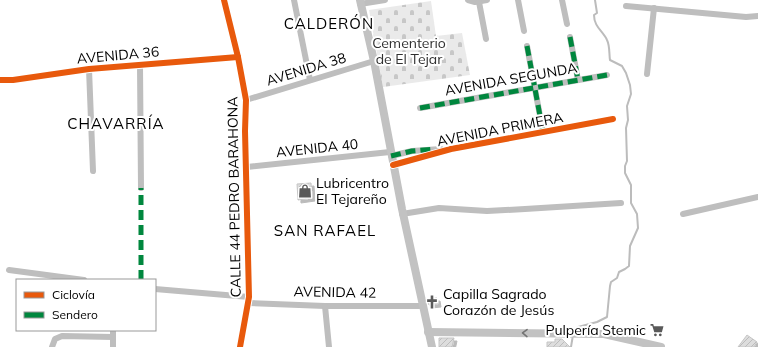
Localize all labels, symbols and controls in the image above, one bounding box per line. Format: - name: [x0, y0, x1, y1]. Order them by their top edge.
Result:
- district label: CALDERÓN: [284, 14, 374, 33]
- park label: Cementerio de El Tejar: [372, 34, 446, 68]
- street label: AVENIDA 36: [76, 42, 160, 68]
- street label: AVENIDA 38: [264, 48, 348, 90]
- street label: AVENIDA SEGUNDA: [443, 58, 579, 100]
- street label: CALLE 44 PEDRO BARAHONA: [223, 96, 245, 298]
- street label: AVENIDA PRIMERA: [435, 108, 565, 150]
- district label: CHAVARRÍA: [67, 114, 165, 133]
- street label: AVENIDA 40: [275, 135, 359, 161]
- place label: Lubricentro El Tejareño: [316, 174, 389, 208]
- shop icon: Lubricentro El Tejareño: [297, 183, 313, 199]
- district label: SAN RAFAEL: [274, 221, 376, 240]
- legend: [16, 279, 156, 331]
- street label: AVENIDA 42: [294, 282, 376, 302]
- place label: Capilla Sagrado Corazón de Jesús: [443, 285, 554, 319]
- text: Ciclovía: [52, 287, 95, 302]
- church icon: Capilla Sagrado Corazón de Jesús: [424, 294, 440, 310]
- text: Sendero: [52, 307, 98, 322]
- place label: Pulpería Stemic: [545, 321, 646, 339]
- supermarket icon: Pulpería Stemic: [649, 322, 665, 338]
- one-way arrow: [522, 329, 528, 337]

